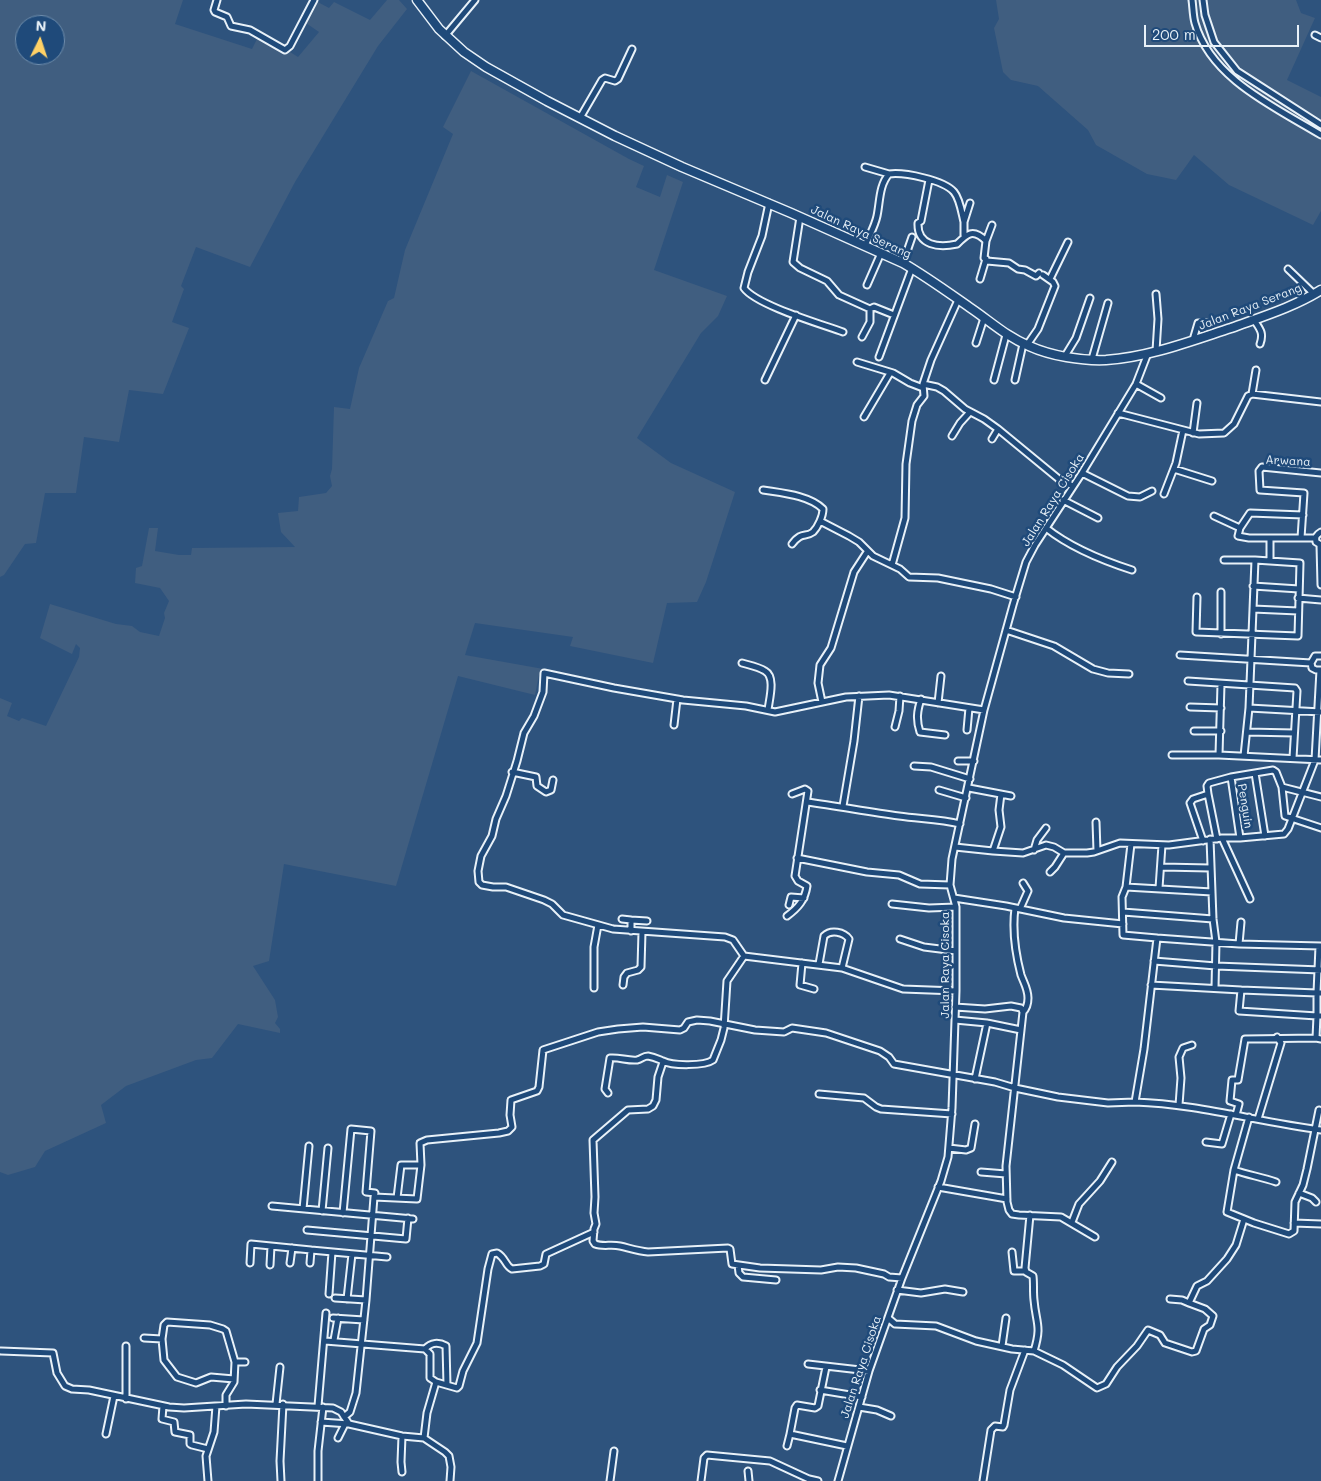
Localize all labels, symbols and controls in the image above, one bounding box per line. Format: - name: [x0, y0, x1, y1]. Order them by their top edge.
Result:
- north arrow: [15, 15, 65, 65]
- scale bar: [1146, 15, 1301, 47]
- text: N: [35, 16, 47, 35]
- text: 200 m: [1152, 24, 1196, 44]
- street label: Jalan Raya Serang: [809, 202, 913, 262]
- street label: Jalan Raya Serang: [1197, 281, 1303, 333]
- street label: Jalan Raya Cisoka: [1019, 451, 1087, 549]
- street label: Arwana: [1265, 453, 1311, 469]
- street label: Penguin: [1234, 783, 1256, 829]
- street label: Jalan Raya Cisoka: [938, 912, 952, 1018]
- street label: Jalan Raya Cisoka: [838, 1314, 884, 1420]

